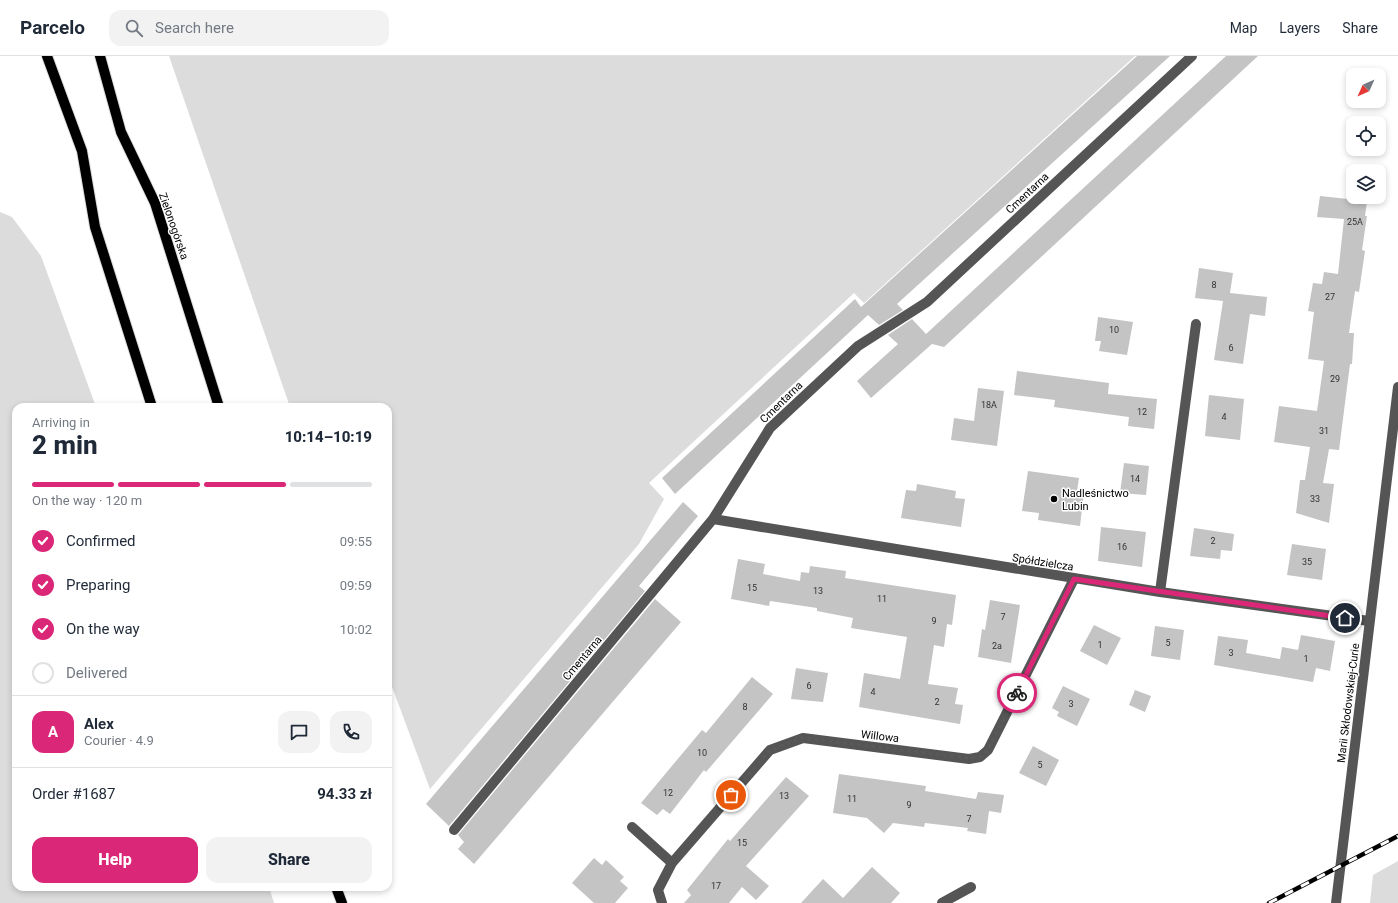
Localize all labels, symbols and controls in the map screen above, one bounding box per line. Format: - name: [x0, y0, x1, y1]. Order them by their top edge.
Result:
- search box: [109, 10, 389, 46]
- text: Parcelo: [20, 16, 85, 39]
- icon: search: [123, 17, 145, 39]
- text: Search here: [155, 19, 234, 37]
- text: Map: [1230, 20, 1257, 36]
- text: Layers: [1279, 20, 1320, 36]
- text: Share: [1342, 20, 1378, 36]
- north arrow: [1346, 68, 1386, 108]
- map controls: [1346, 68, 1386, 204]
- button: locate: [1346, 116, 1386, 156]
- button: layers: [1346, 164, 1386, 204]
- street label: Cmentarna: [1003, 170, 1052, 217]
- street label: Zielonogórska: [156, 191, 191, 261]
- house number: 25A: [1347, 217, 1363, 227]
- house number: 8: [1211, 280, 1217, 290]
- house number: 27: [1325, 292, 1335, 302]
- house number: 10: [1109, 325, 1119, 335]
- house number: 6: [1228, 343, 1234, 353]
- house number: 29: [1330, 374, 1340, 384]
- street label: Cmentarna: [757, 379, 805, 426]
- house number: 18A: [981, 400, 997, 410]
- house number: 12: [1137, 407, 1147, 417]
- house number: 4: [1221, 412, 1227, 422]
- text: Arriving in: [32, 415, 90, 430]
- house number: 31: [1319, 426, 1329, 436]
- text: 10:14–10:19: [285, 428, 372, 446]
- text: 2 min: [32, 430, 98, 460]
- house number: 14: [1130, 474, 1140, 484]
- place label: Nadleśnictwo Lubin: [1062, 487, 1129, 513]
- text: On the way · 120 m: [32, 493, 142, 508]
- marker: Nadleśnictwo Lubin: [1049, 494, 1059, 504]
- house number: 33: [1310, 494, 1320, 504]
- icon: check: [32, 530, 54, 552]
- text: Confirmed: [66, 532, 136, 550]
- text: 09:55: [340, 534, 372, 549]
- house number: 2: [1210, 536, 1216, 546]
- house number: 16: [1117, 542, 1127, 552]
- street label: Spółdzielcza: [1011, 551, 1075, 574]
- house number: 35: [1302, 557, 1312, 567]
- icon: check: [32, 574, 54, 596]
- text: Preparing: [66, 576, 130, 594]
- text: 09:59: [340, 578, 372, 593]
- house number: 15: [747, 583, 757, 593]
- house number: 13: [813, 586, 823, 596]
- house number: 11: [877, 594, 887, 604]
- pin: [1328, 601, 1362, 635]
- icon: home: [1334, 607, 1356, 629]
- house number: 7: [1000, 612, 1006, 622]
- house number: 9: [931, 616, 937, 626]
- icon: check: [32, 618, 54, 640]
- text: On the way: [66, 620, 140, 638]
- text: 10:02: [340, 622, 372, 637]
- street label: Cmentarna: [560, 633, 605, 683]
- house number: 5: [1165, 638, 1171, 648]
- house number: 1: [1097, 640, 1103, 650]
- house number: 2a: [992, 641, 1002, 651]
- street label: Marii Skłodowskiej-Curie: [1335, 642, 1362, 764]
- house number: 3: [1228, 648, 1234, 658]
- house number: 1: [1303, 654, 1309, 664]
- text: Delivered: [66, 664, 128, 682]
- courier: [997, 673, 1037, 713]
- house number: 6: [806, 681, 812, 691]
- icon: bike: [1006, 682, 1028, 704]
- house number: 4: [870, 687, 876, 697]
- house number: 2: [934, 697, 940, 707]
- house number: 3: [1068, 699, 1074, 709]
- house number: 8: [742, 702, 748, 712]
- button: chat: [278, 711, 320, 753]
- button: phone: [330, 711, 372, 753]
- text: Alex: [84, 715, 114, 733]
- text: A: [48, 723, 58, 741]
- street label: Willowa: [860, 728, 900, 745]
- text: Courier · 4.9: [84, 733, 154, 748]
- house number: 10: [697, 748, 707, 758]
- house number: 5: [1037, 760, 1043, 770]
- pin: [714, 778, 748, 812]
- icon: bag: [720, 784, 742, 806]
- text: Order #1687: [32, 785, 115, 803]
- text: 94.33 zł: [317, 785, 372, 803]
- house number: 12: [663, 788, 673, 798]
- house number: 13: [779, 791, 789, 801]
- house number: 11: [847, 794, 857, 804]
- house number: 9: [906, 800, 912, 810]
- house number: 7: [966, 814, 972, 824]
- button: Help: [32, 837, 198, 883]
- button: Share: [206, 837, 372, 883]
- house number: 15: [737, 838, 747, 848]
- house number: 17: [711, 881, 721, 891]

